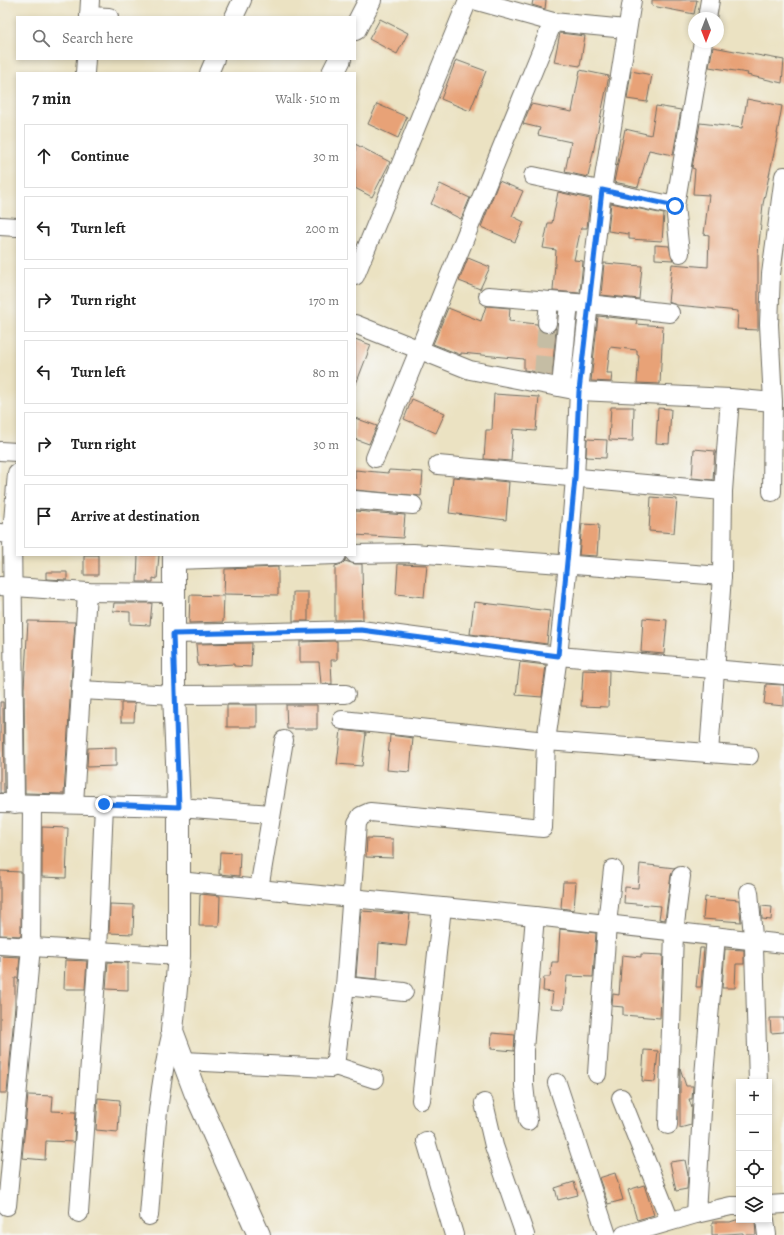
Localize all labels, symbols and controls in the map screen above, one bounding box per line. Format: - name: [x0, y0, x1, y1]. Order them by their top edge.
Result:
- north arrow: [688, 12, 724, 48]
- search box: [16, 16, 356, 60]
- icon: search: [30, 27, 52, 49]
- text: Search here: [62, 28, 133, 48]
- text: 7 min: [32, 87, 71, 110]
- text: Walk · 510 m: [275, 90, 340, 107]
- icon: ahead: [33, 145, 55, 167]
- text: Continue: [71, 146, 129, 166]
- text: 30 m: [313, 148, 339, 165]
- route start: [666, 197, 684, 215]
- icon: left: [33, 217, 55, 239]
- text: Turn left: [71, 218, 126, 238]
- text: 200 m: [306, 220, 339, 237]
- icon: right: [33, 289, 55, 311]
- text: Turn right: [71, 290, 136, 310]
- text: 170 m: [309, 292, 339, 309]
- icon: left: [33, 361, 55, 383]
- text: Turn left: [71, 362, 126, 382]
- text: 80 m: [312, 364, 339, 381]
- icon: right: [33, 433, 55, 455]
- text: Turn right: [71, 434, 136, 454]
- text: 30 m: [313, 436, 339, 453]
- icon: arrive: [33, 505, 55, 527]
- text: Arrive at destination: [71, 506, 200, 526]
- route end: [95, 795, 113, 813]
- map controls: [736, 1079, 772, 1223]
- button: +: [736, 1079, 772, 1115]
- button: −: [736, 1115, 772, 1151]
- button: locate: [736, 1151, 772, 1187]
- button: layers: [736, 1187, 772, 1223]

